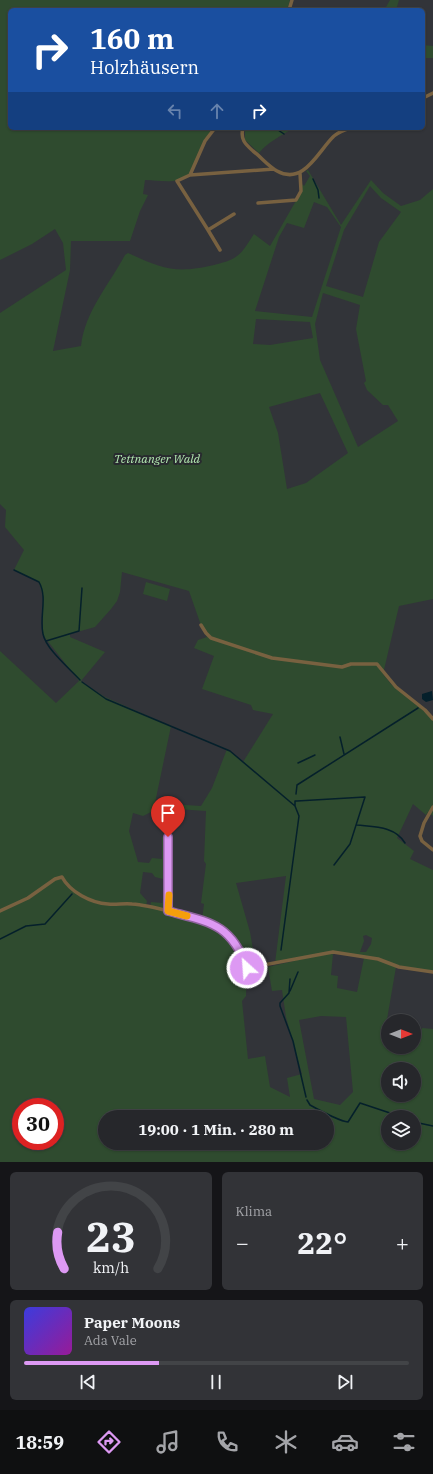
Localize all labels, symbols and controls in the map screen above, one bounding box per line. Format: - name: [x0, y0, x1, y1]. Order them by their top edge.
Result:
- text: 160 m: [90, 20, 174, 57]
- icon: right: [24, 24, 76, 76]
- text: Holzhäusern: [90, 56, 199, 79]
- icon: left: [164, 100, 186, 122]
- icon: ahead: [206, 100, 228, 122]
- icon: right: [248, 100, 270, 122]
- park label: Tettnanger Wald: [114, 451, 201, 466]
- pin: [151, 796, 185, 837]
- icon: arrive: [157, 802, 179, 824]
- position arrow: [226, 947, 268, 989]
- north arrow: [381, 1014, 421, 1054]
- map controls: [381, 1014, 421, 1150]
- button: sound: [381, 1062, 421, 1102]
- speed limit sign: 30: [12, 1098, 64, 1150]
- button: layers: [381, 1110, 421, 1150]
- text: 19:00 · 1 Min. · 280 m: [138, 1120, 294, 1139]
- text: Klima: [236, 1203, 272, 1220]
- text: 23: [86, 1209, 136, 1263]
- text: 22°: [297, 1223, 347, 1262]
- text: −: [236, 1228, 249, 1257]
- text: +: [396, 1228, 409, 1257]
- text: km/h: [93, 1258, 129, 1277]
- text: Paper Moons: [84, 1313, 180, 1332]
- text: Ada Vale: [84, 1332, 137, 1349]
- icon: previous: [77, 1371, 99, 1393]
- icon: pause: [205, 1371, 227, 1393]
- icon: next: [334, 1371, 356, 1393]
- icon: directions: [95, 1428, 123, 1456]
- icon: music: [154, 1428, 182, 1456]
- icon: phone: [213, 1428, 241, 1456]
- icon: climate: [272, 1428, 300, 1456]
- icon: car: [331, 1428, 359, 1456]
- icon: filters: [390, 1428, 418, 1456]
- text: 18:59: [15, 1431, 64, 1454]

